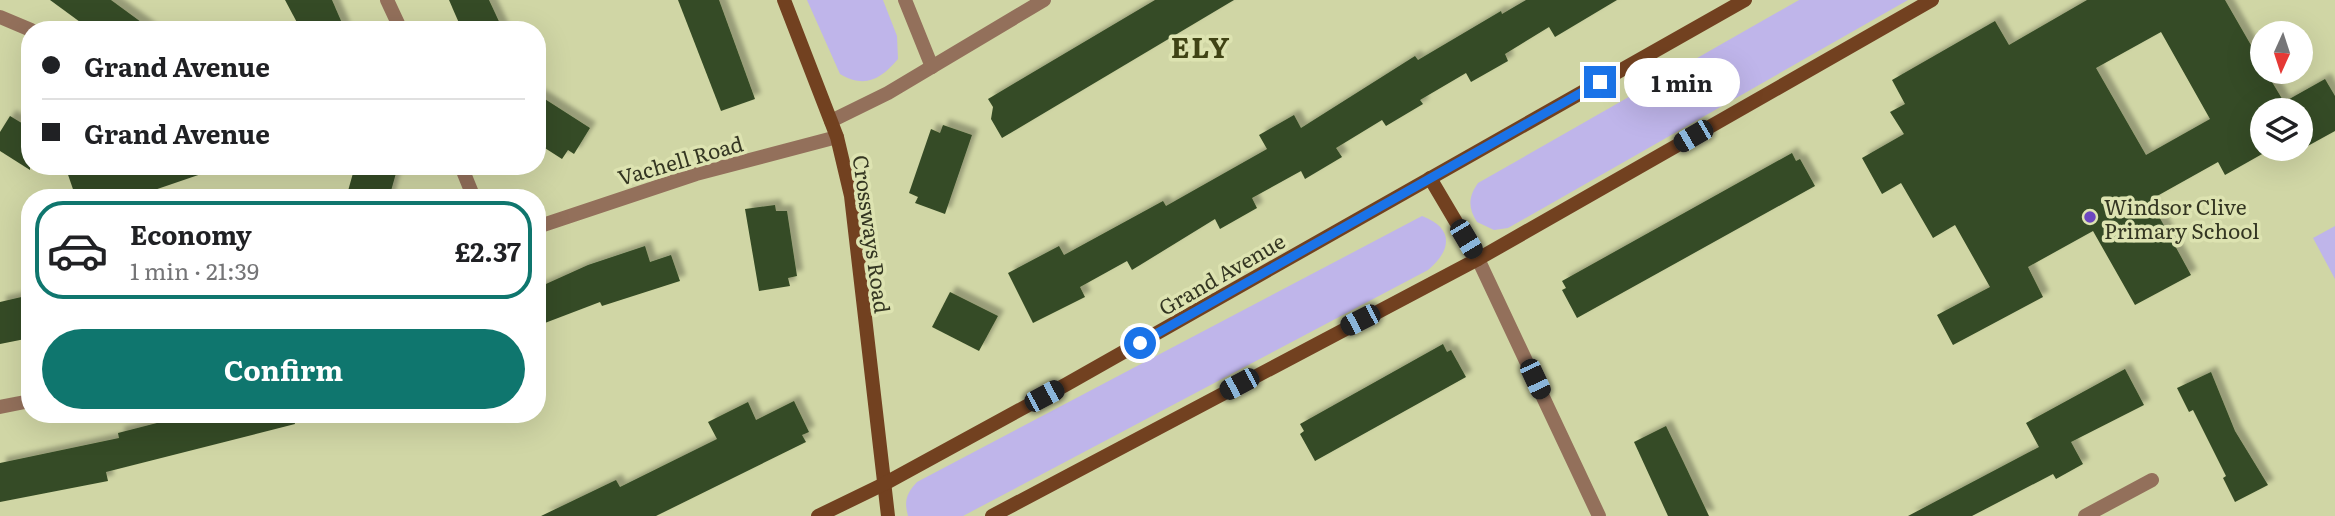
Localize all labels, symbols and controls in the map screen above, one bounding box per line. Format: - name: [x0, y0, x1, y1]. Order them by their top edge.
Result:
- north arrow: [2250, 21, 2314, 84]
- map controls: [2250, 21, 2313, 161]
- district label: ELY: [1171, 25, 1231, 67]
- text: Grand Avenue: [84, 46, 270, 85]
- callout: 1 min: [1624, 57, 1740, 106]
- text: 1 min: [1651, 65, 1713, 99]
- route end: [1584, 66, 1616, 98]
- button: layers: [2250, 98, 2313, 161]
- text: Grand Avenue: [84, 113, 270, 152]
- car: [1670, 116, 1717, 156]
- street label: Vachell Road: [614, 126, 746, 192]
- street label: Crossways Road: [847, 153, 899, 315]
- place label: Windsor Clive Primary School: [2104, 190, 2259, 245]
- marker: Windsor Clive Primary School: [2082, 209, 2098, 225]
- text: Economy: [130, 214, 252, 253]
- car: [1447, 216, 1486, 262]
- icon: car: [46, 219, 109, 282]
- street label: Grand Avenue: [1152, 224, 1290, 322]
- text: £2.37: [455, 231, 521, 270]
- text: 1 min · 21:39: [130, 253, 259, 287]
- car: [1337, 301, 1384, 339]
- route start: [1124, 327, 1156, 359]
- button: Confirm: [42, 329, 525, 409]
- car: [1517, 356, 1554, 402]
- car: [1216, 365, 1263, 403]
- car: [1021, 377, 1068, 415]

